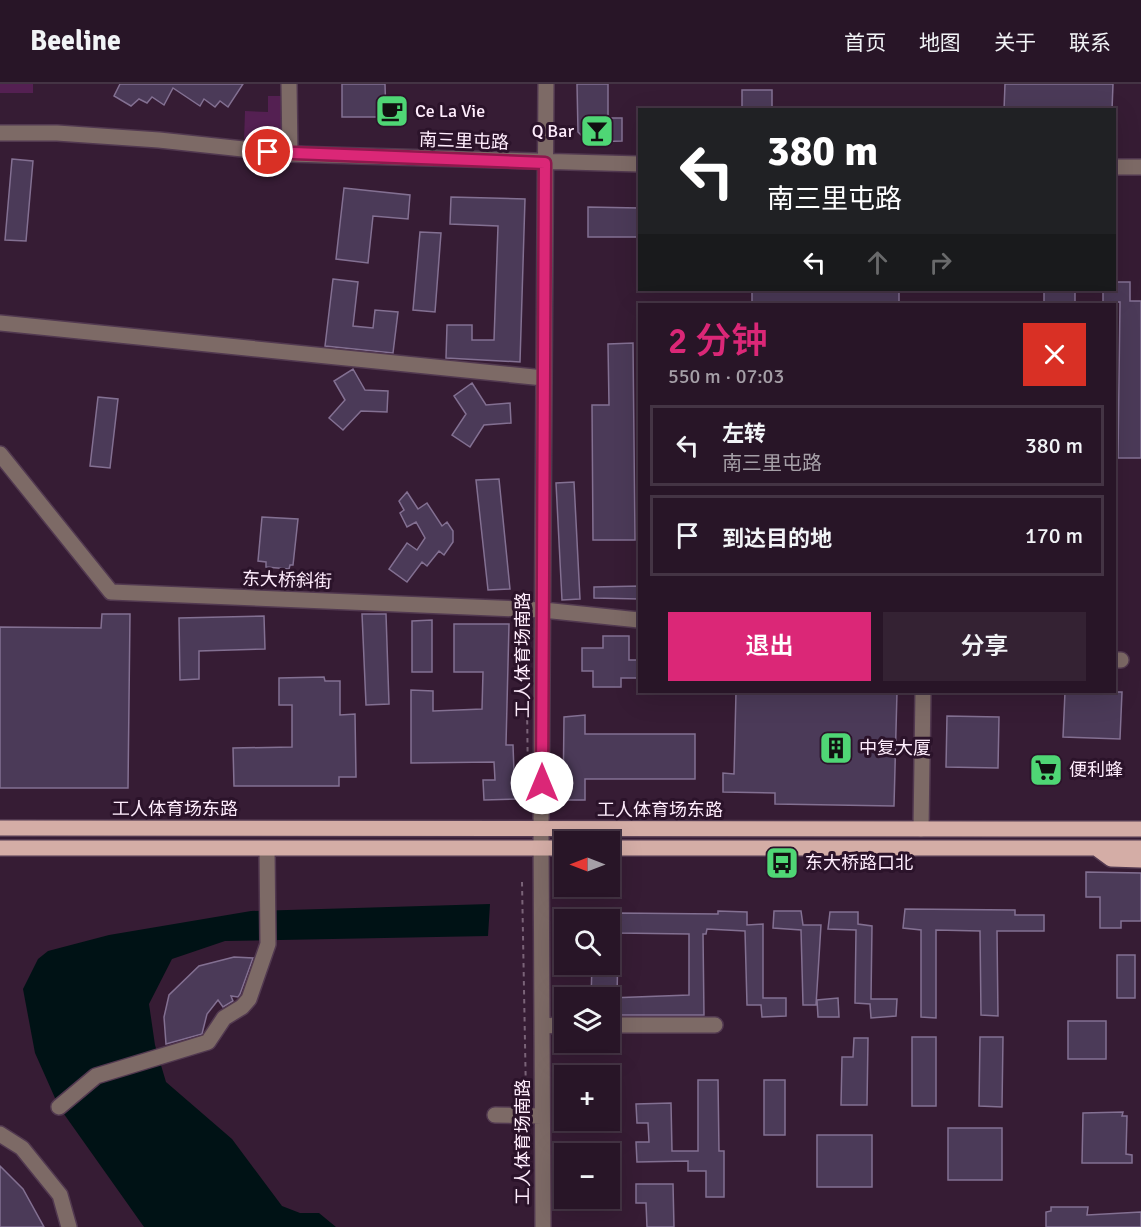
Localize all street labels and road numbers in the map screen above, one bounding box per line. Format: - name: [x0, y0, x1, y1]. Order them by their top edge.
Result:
- street label: 南三里屯路: [419, 128, 509, 154]
- street label: 东大桥斜街: [242, 567, 332, 593]
- street label: 工人体育场南路: [512, 592, 534, 718]
- street label: 工人体育场东路: [112, 798, 238, 820]
- street label: 工人体育场东路: [597, 799, 723, 821]
- street label: 工人体育场南路: [512, 1079, 534, 1205]

